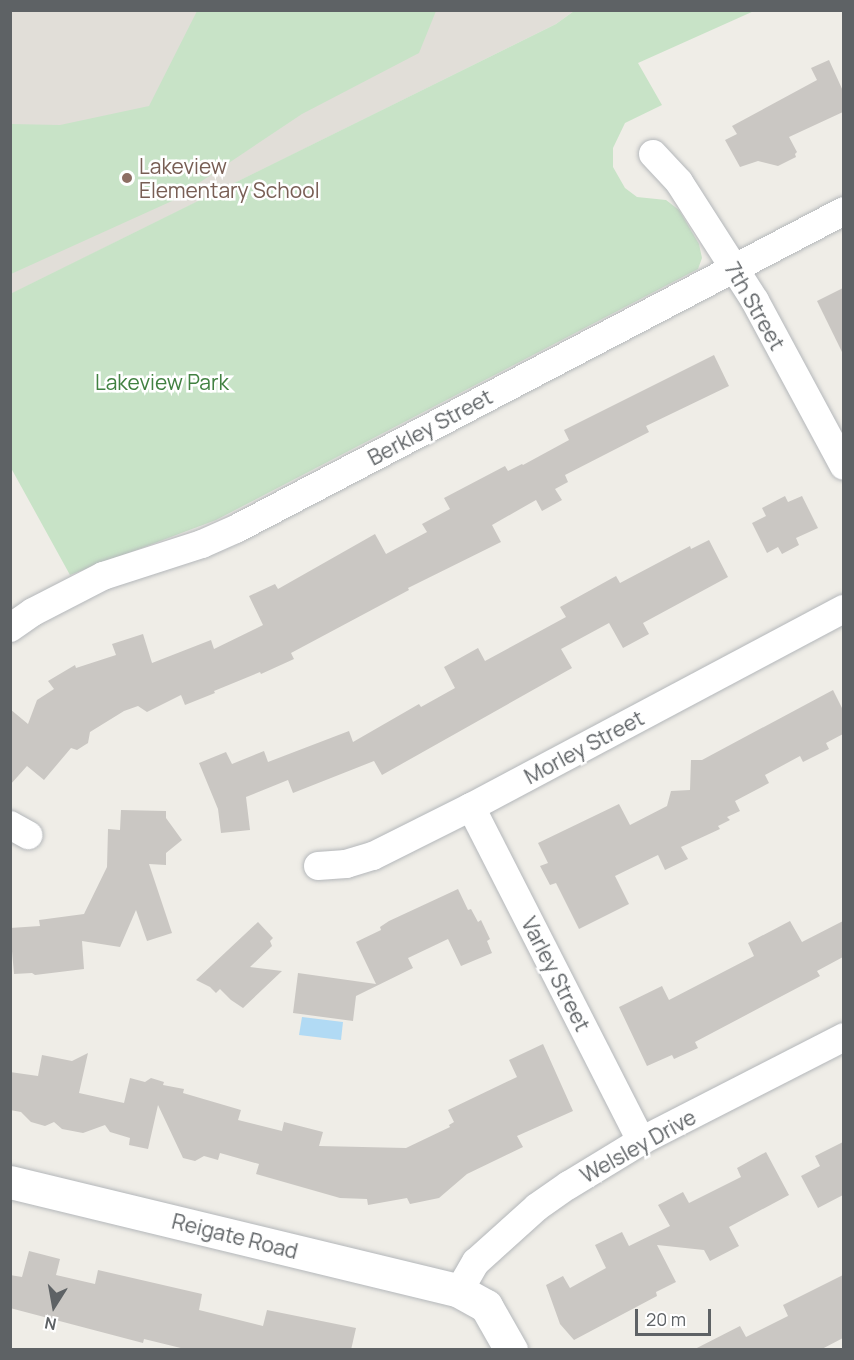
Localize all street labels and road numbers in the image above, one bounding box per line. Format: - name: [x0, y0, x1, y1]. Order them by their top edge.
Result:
- street label: 7th Street: [720, 258, 790, 354]
- street label: Berkley Street: [364, 384, 496, 470]
- street label: Morley Street: [520, 705, 648, 789]
- street label: Varley Street: [516, 913, 596, 1035]
- street label: Welsley Drive: [576, 1104, 700, 1188]
- street label: Reigate Road: [169, 1208, 301, 1264]

